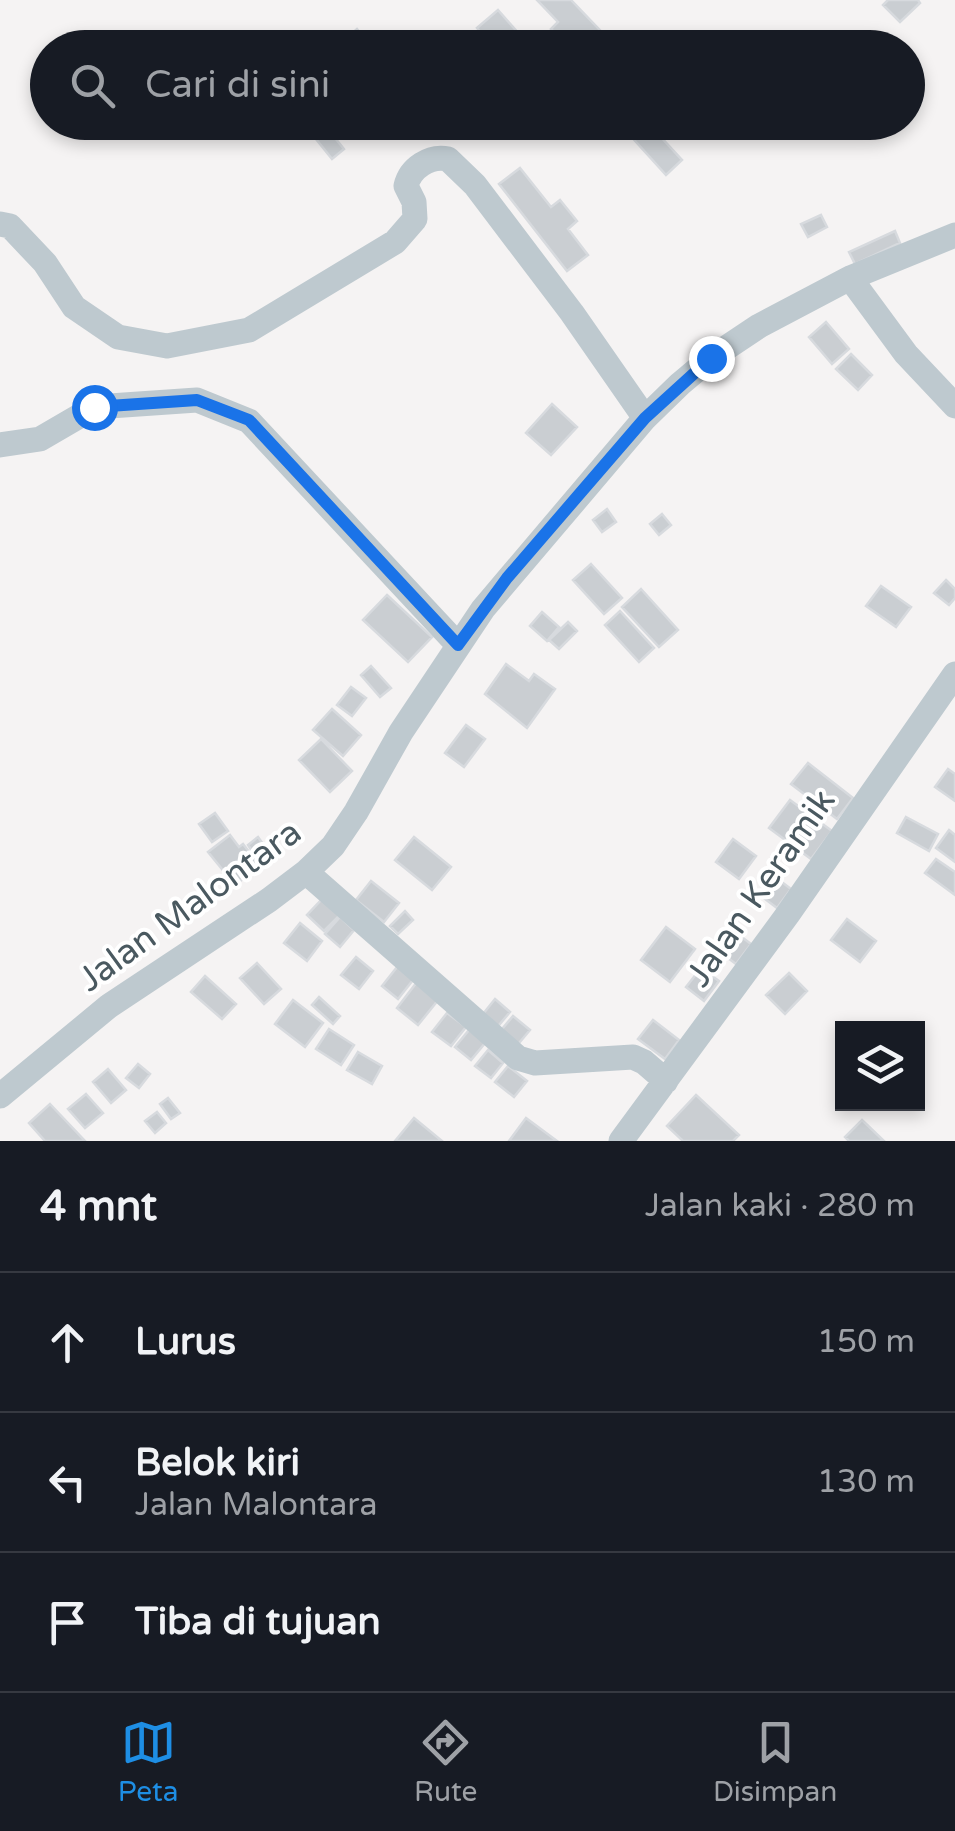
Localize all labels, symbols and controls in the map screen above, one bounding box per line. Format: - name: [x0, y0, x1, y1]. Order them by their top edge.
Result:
- search box: [30, 30, 925, 140]
- icon: search: [65, 58, 120, 113]
- text: Cari di sini: [145, 62, 330, 108]
- route end: [689, 336, 735, 382]
- route start: [72, 385, 118, 431]
- street label: Jalan Keramik: [678, 781, 844, 995]
- street label: Jalan Malontara: [70, 811, 310, 1001]
- map controls: [835, 1021, 925, 1111]
- button: layers: [835, 1021, 925, 1111]
- text: 4 mnt: [40, 1181, 157, 1232]
- text: Jalan kaki · 280 m: [645, 1187, 915, 1225]
- icon: ahead: [40, 1315, 95, 1370]
- text: Lurus: [135, 1319, 236, 1365]
- text: 150 m: [817, 1323, 915, 1361]
- text: Belok kiri: [135, 1440, 300, 1486]
- icon: left: [40, 1455, 95, 1510]
- text: 130 m: [817, 1463, 915, 1501]
- text: Jalan Malontara: [135, 1486, 378, 1524]
- icon: arrive: [40, 1595, 95, 1650]
- text: Tiba di tujuan: [135, 1599, 381, 1645]
- tab: Peta: [118, 1715, 178, 1809]
- tab: Rute: [414, 1715, 477, 1809]
- tab: Disimpan: [713, 1715, 837, 1809]

